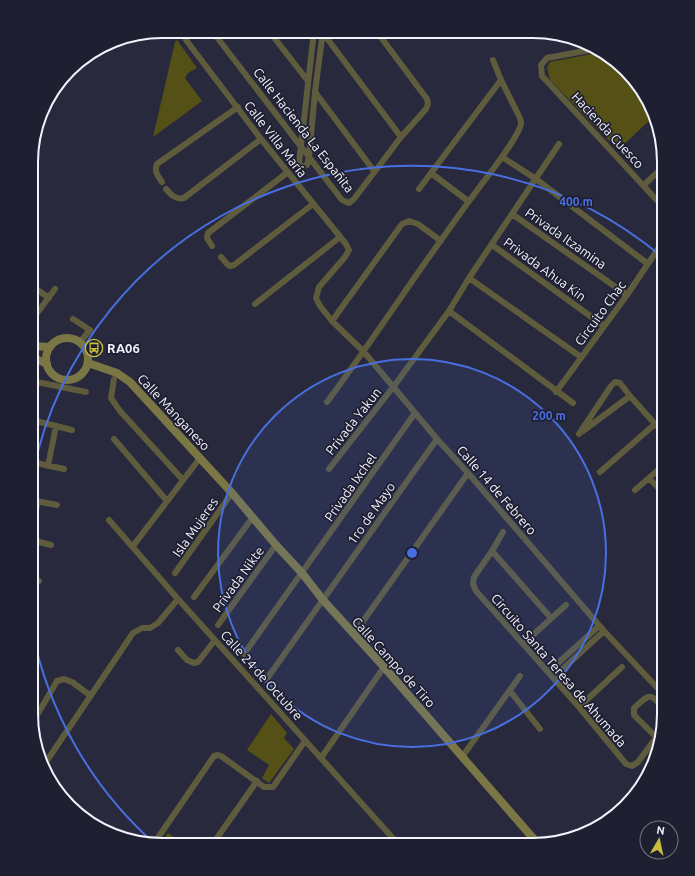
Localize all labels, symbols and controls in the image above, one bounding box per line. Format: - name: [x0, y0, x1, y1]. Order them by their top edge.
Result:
- street label: Calle Hacienda La Españita: [251, 65, 357, 195]
- street label: Hacienda Cuesco: [569, 89, 647, 171]
- street label: Calle Villa María: [242, 98, 310, 180]
- text: 400 m: [559, 195, 593, 208]
- street label: Privada Itzamina: [523, 205, 609, 271]
- street label: Privada Ahua Kin: [501, 235, 589, 303]
- street label: Circuito Chac: [572, 278, 628, 348]
- bus stop icon: RA06: [84, 338, 104, 358]
- place label: RA06: [107, 341, 140, 355]
- street label: Calle Manganeso: [135, 371, 213, 453]
- street label: Privada Yakun: [322, 385, 384, 457]
- text: 200 m: [532, 409, 566, 422]
- street label: Calle 14 de Febrero: [455, 443, 539, 537]
- street label: Privada Ixchel: [321, 450, 379, 524]
- street label: 1ro de Mayo: [345, 479, 397, 547]
- street label: Isla Mujeres: [170, 494, 221, 559]
- street label: Privada Nikte: [210, 544, 266, 614]
- centre of rings: [405, 546, 419, 560]
- street label: Circuito Santa Teresa de Ahumada: [489, 591, 629, 749]
- street label: Calle Campo de Tiro: [350, 614, 438, 710]
- street label: Calle 24 de Octubre: [218, 627, 306, 723]
- north arrow: [639, 820, 679, 860]
- text: N: [656, 824, 666, 837]

